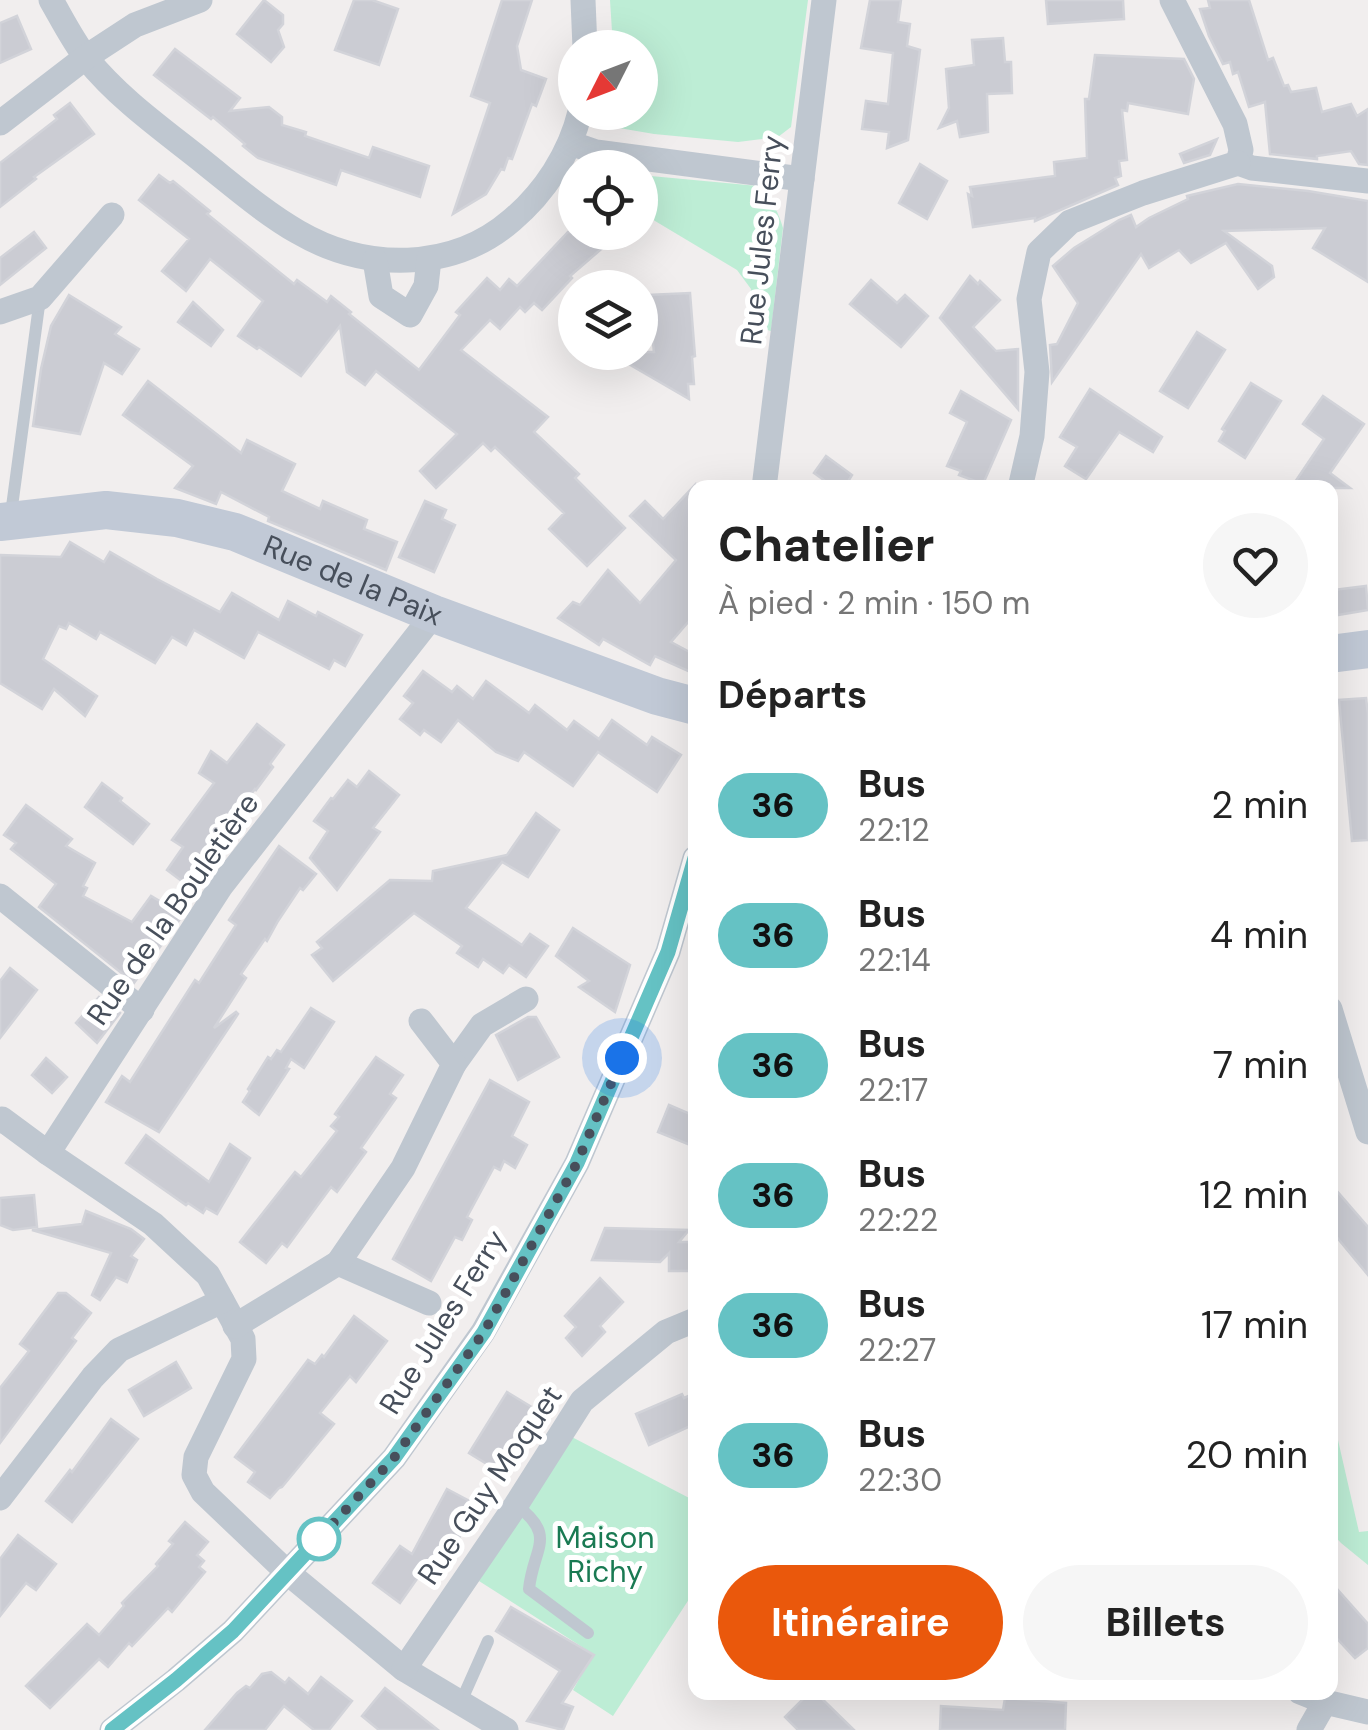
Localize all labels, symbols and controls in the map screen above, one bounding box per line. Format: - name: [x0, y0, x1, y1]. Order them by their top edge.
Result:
- north arrow: [558, 30, 658, 130]
- map controls: [558, 30, 658, 370]
- street label: Rue Jules Ferry: [731, 133, 792, 347]
- button: locate: [558, 150, 658, 250]
- button: layers: [558, 270, 658, 370]
- text: Chatelier: [718, 513, 935, 576]
- button: heart: [1203, 513, 1308, 618]
- street label: Rue de la Paix: [258, 526, 448, 634]
- text: À pied · 2 min · 150 m: [718, 582, 1030, 624]
- text: Départs: [718, 670, 867, 720]
- text: Bus: [858, 759, 926, 809]
- text: 2 min: [1211, 780, 1308, 830]
- text: 36: [751, 782, 795, 828]
- street label: Rue de la Bouletière: [78, 785, 267, 1032]
- text: 22:12: [858, 809, 930, 851]
- text: Bus: [858, 889, 926, 939]
- text: 4 min: [1210, 910, 1308, 960]
- text: 36: [751, 912, 795, 958]
- text: 22:14: [858, 939, 931, 981]
- text: Bus: [858, 1019, 926, 1069]
- your location: [597, 1033, 647, 1083]
- text: 7 min: [1213, 1040, 1308, 1090]
- text: 36: [751, 1042, 795, 1088]
- text: 22:17: [858, 1069, 928, 1111]
- text: Bus: [858, 1149, 926, 1199]
- text: 12 min: [1199, 1170, 1308, 1220]
- text: 36: [751, 1172, 795, 1218]
- text: 22:22: [858, 1199, 938, 1241]
- street label: Rue Jules Ferry: [370, 1222, 515, 1421]
- text: Bus: [858, 1279, 926, 1329]
- text: 17 min: [1201, 1300, 1308, 1350]
- text: 36: [751, 1302, 795, 1348]
- text: 22:27: [858, 1329, 936, 1371]
- street label: Rue Guy Moquet: [409, 1378, 571, 1592]
- text: Bus: [858, 1409, 926, 1459]
- text: 20 min: [1186, 1430, 1308, 1480]
- text: 36: [751, 1432, 795, 1478]
- text: 22:30: [858, 1459, 942, 1501]
- unlabelled marker: [298, 1518, 340, 1560]
- park label: Maison Richy: [556, 1518, 654, 1591]
- button: Itinéraire: [718, 1565, 1003, 1680]
- button: Billets: [1023, 1565, 1308, 1680]

